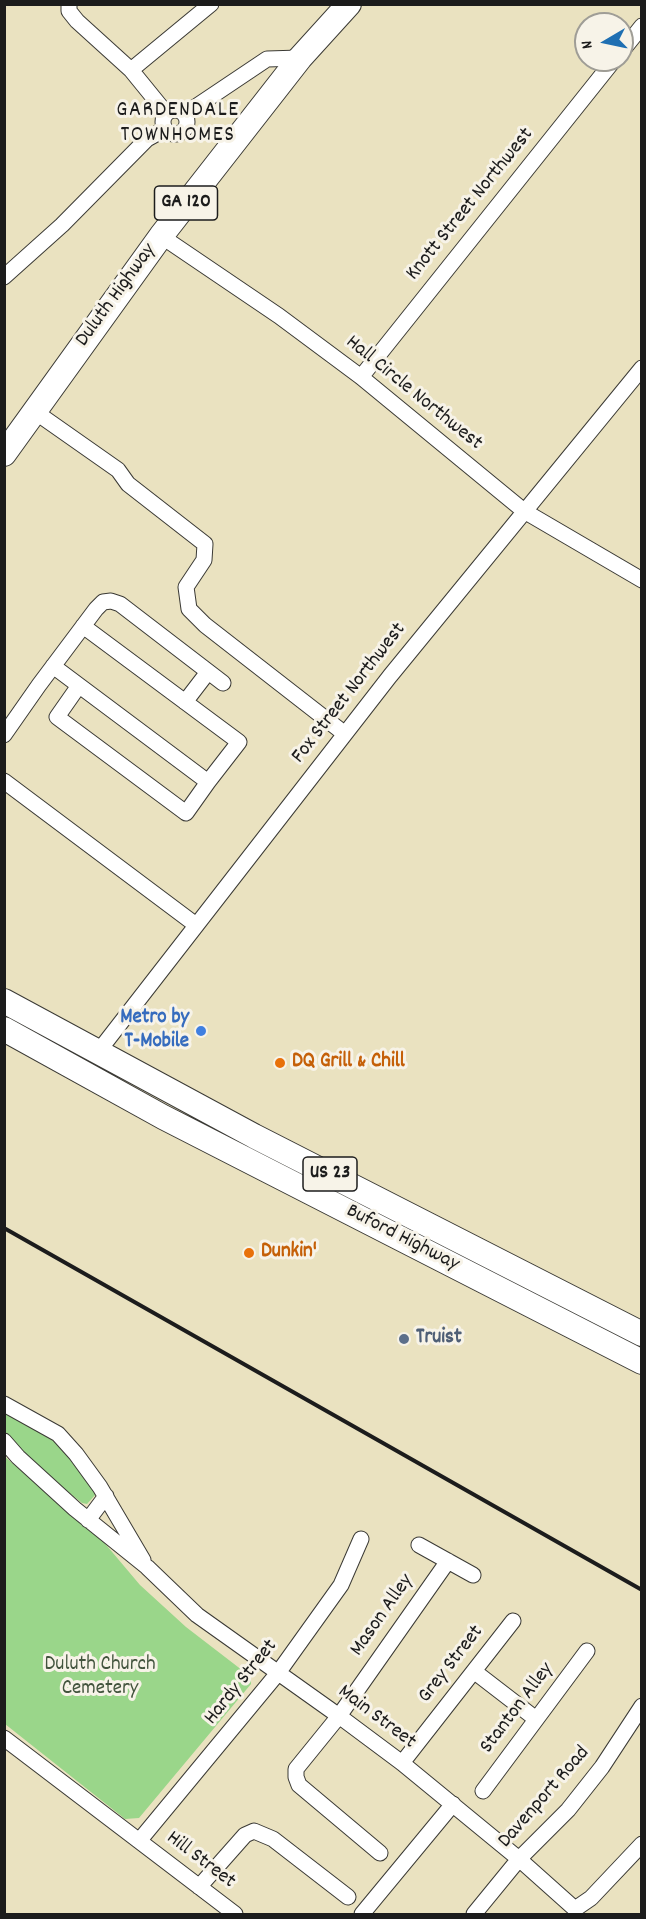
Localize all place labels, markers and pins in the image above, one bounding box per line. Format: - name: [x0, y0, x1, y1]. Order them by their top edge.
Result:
- place label: Metro by T-Mobile: [120, 1006, 189, 1056]
- marker: Metro by T-Mobile: [194, 1024, 208, 1038]
- place label: DQ Grill & Chill: [292, 1050, 405, 1076]
- marker: DQ Grill & Chill: [273, 1056, 287, 1070]
- place label: Dunkin': [261, 1240, 317, 1266]
- marker: Dunkin': [242, 1246, 256, 1260]
- place label: Truist: [416, 1326, 462, 1352]
- marker: Truist: [397, 1332, 411, 1346]

